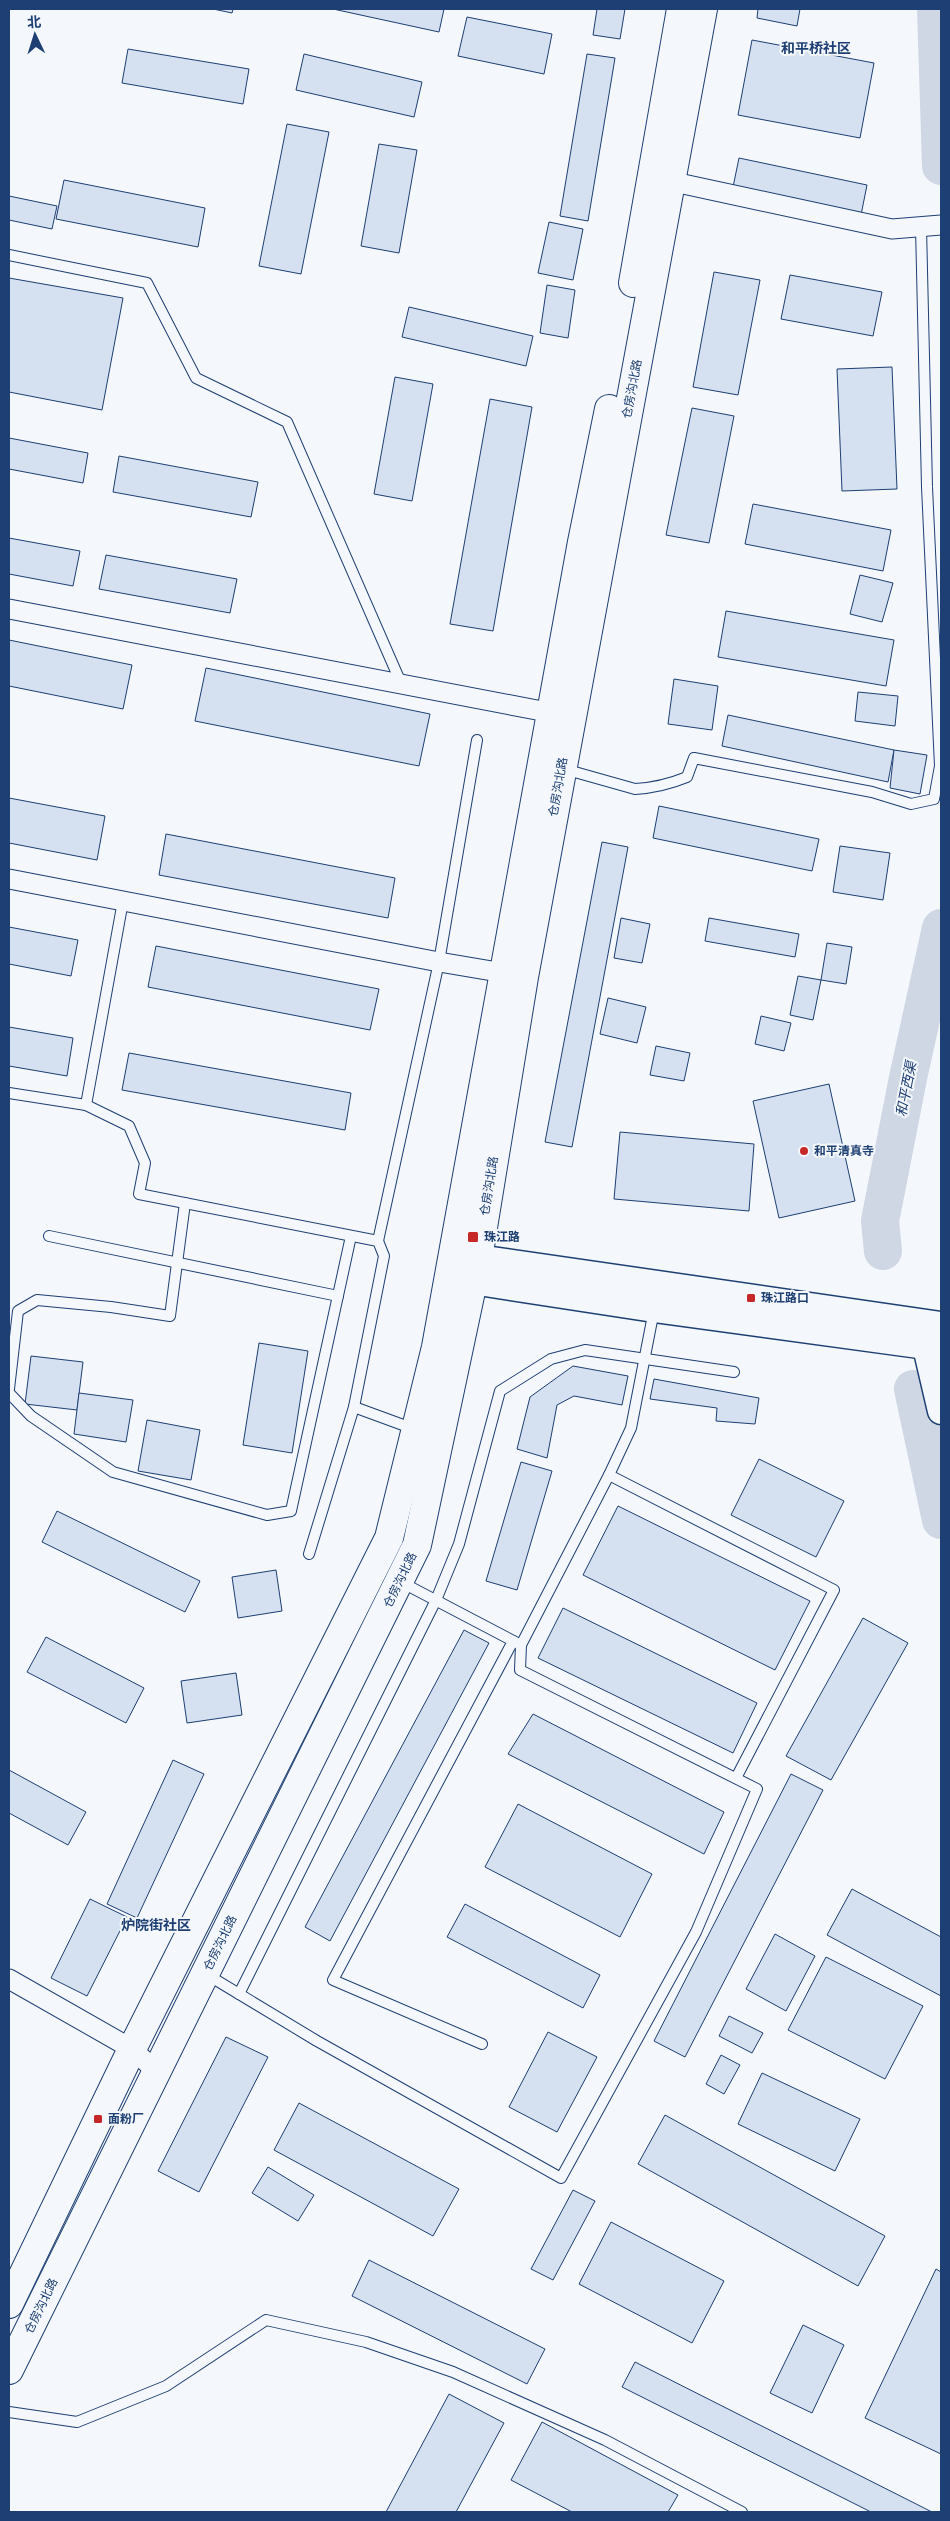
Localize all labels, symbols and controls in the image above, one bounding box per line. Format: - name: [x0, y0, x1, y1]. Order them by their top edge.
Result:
- north arrow: [10, 10, 60, 60]
- text: 北: [26, 12, 42, 31]
- district label: 和平桥社区: [781, 38, 851, 57]
- street label: 仓房沟北路: [617, 358, 646, 420]
- street label: 仓房沟北路: [544, 756, 571, 818]
- water label: 和平西渠: [891, 1058, 921, 1118]
- place label: 和平清真寺: [814, 1142, 874, 1159]
- marker: 和平清真寺: [798, 1145, 810, 1157]
- street label: 仓房沟北路: [475, 1155, 502, 1217]
- place label: 珠江路: [484, 1228, 520, 1245]
- marker: 珠江路: [466, 1230, 480, 1244]
- place label: 珠江路口: [761, 1289, 809, 1306]
- marker: 珠江路口: [745, 1292, 757, 1304]
- street label: 仓房沟北路: [379, 1549, 420, 1610]
- street label: 仓房沟北路: [199, 1912, 240, 1973]
- district label: 炉院街社区: [121, 1915, 191, 1934]
- place label: 面粉厂: [108, 2110, 144, 2127]
- marker: 面粉厂: [92, 2113, 104, 2125]
- street label: 仓房沟北路: [20, 2275, 61, 2336]

